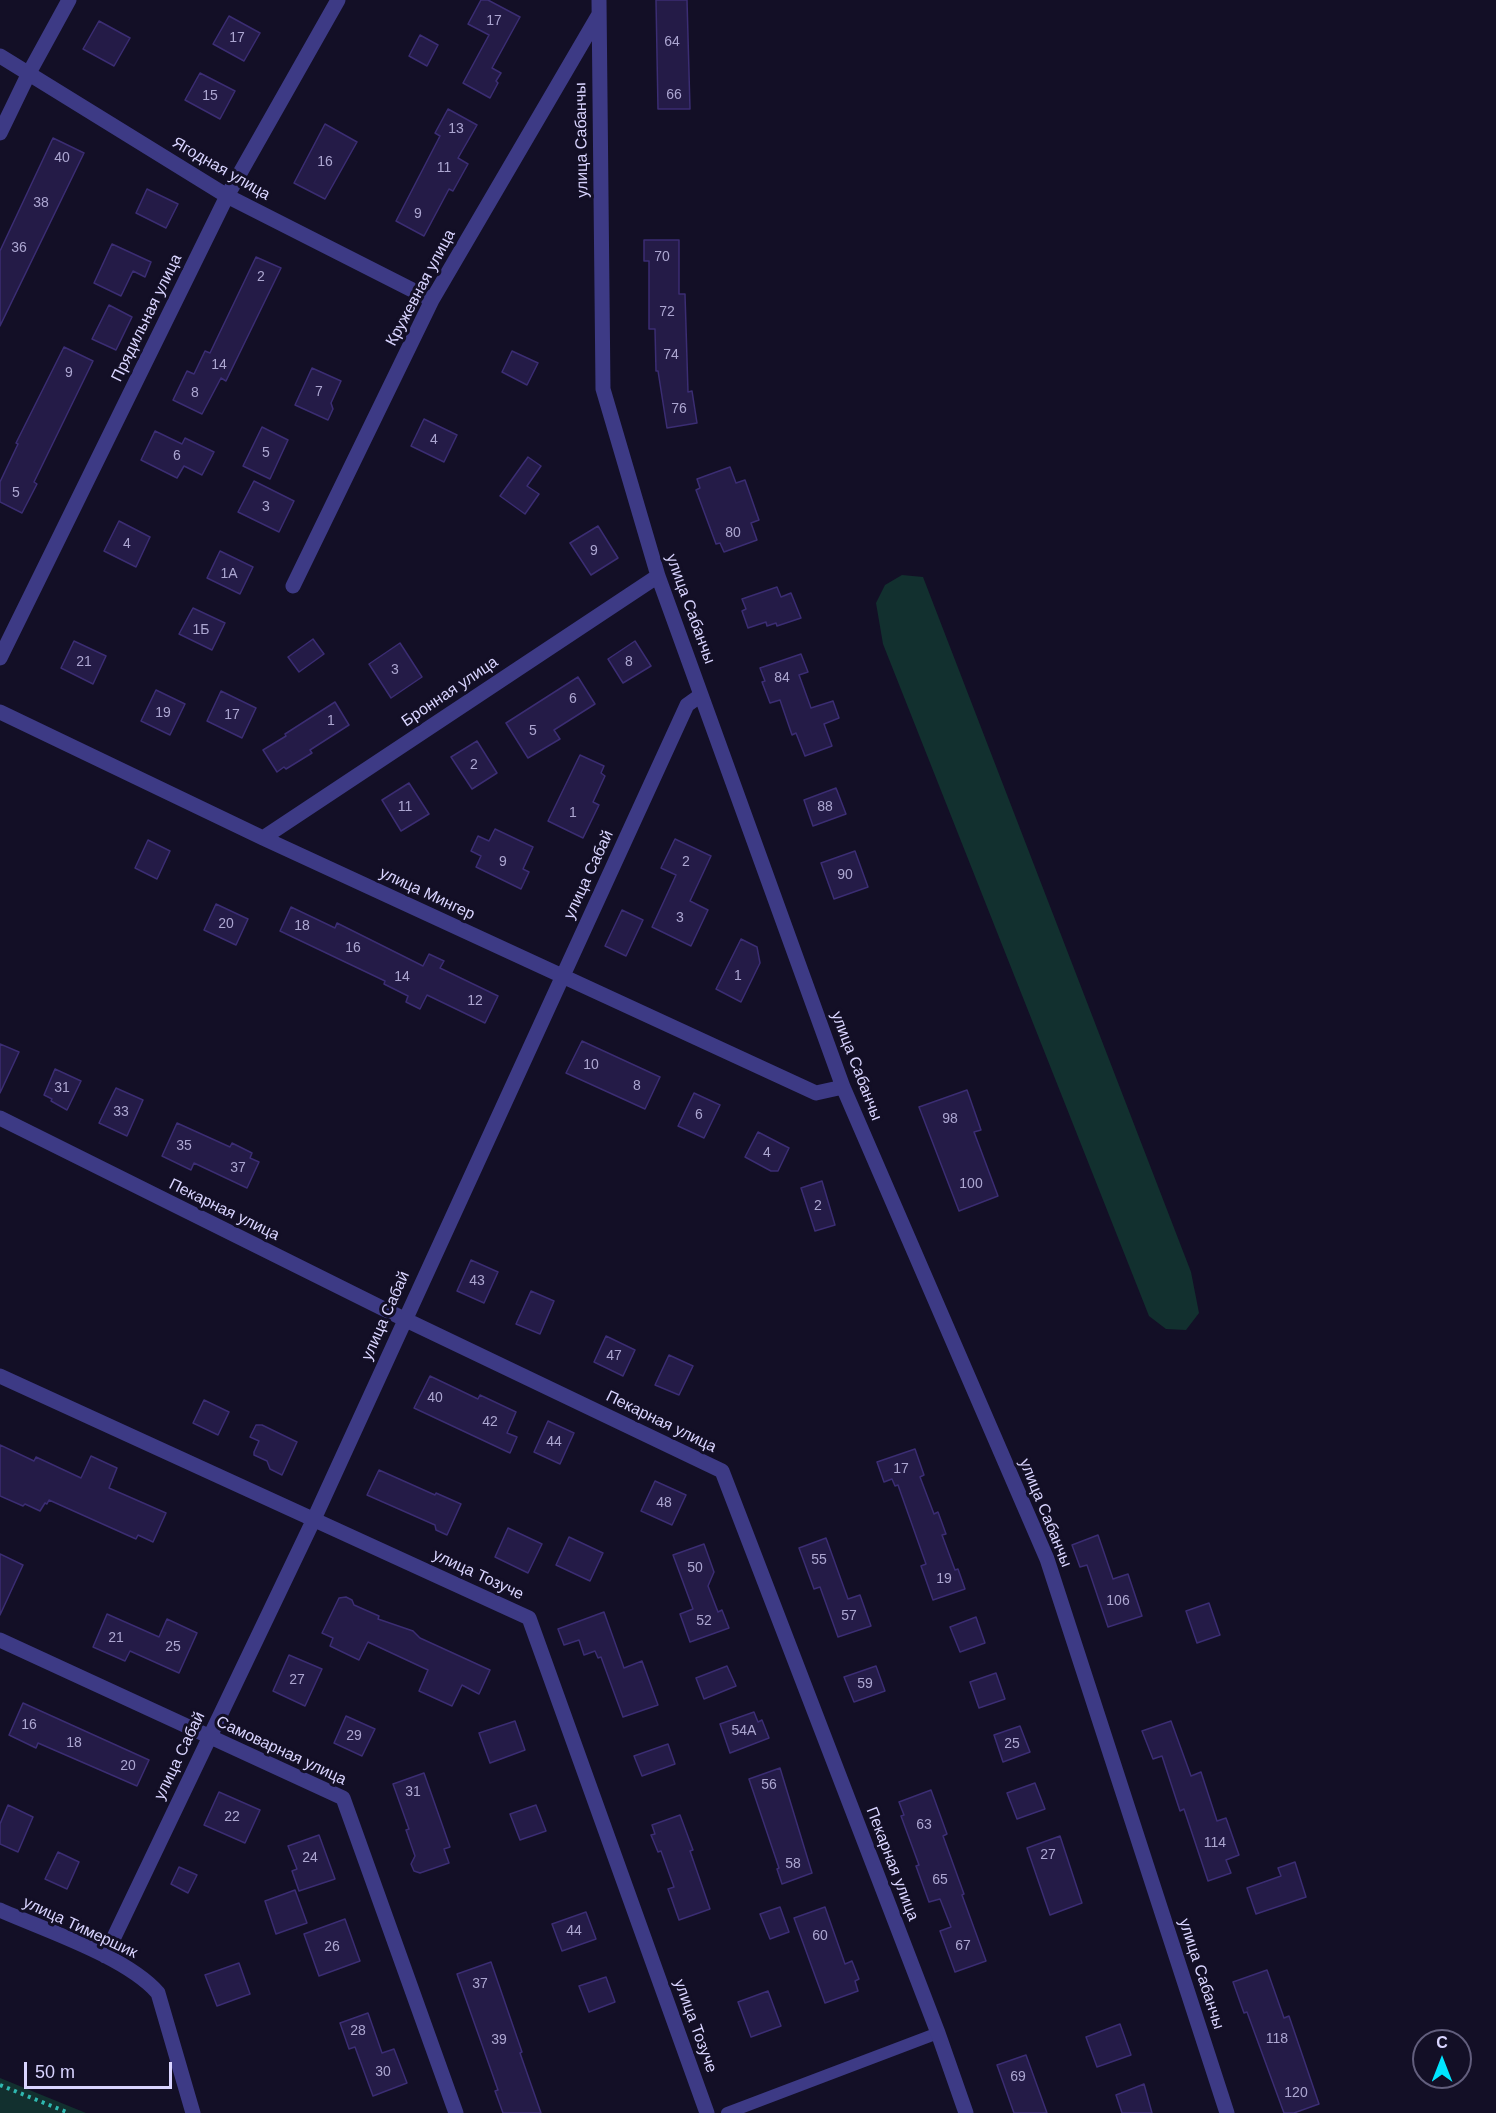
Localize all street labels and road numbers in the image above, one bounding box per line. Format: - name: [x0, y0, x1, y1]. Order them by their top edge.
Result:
- street label: улица Сабанчы: [571, 82, 593, 198]
- street label: Ягодная улица: [169, 133, 273, 205]
- street label: Кружевная улица: [382, 226, 460, 350]
- street label: Прядильная улица: [108, 251, 186, 385]
- street label: улица Сабанчы: [661, 551, 719, 667]
- street label: Бронная улица: [398, 653, 502, 731]
- street label: улица Сабай: [560, 828, 618, 922]
- street label: улица Мингер: [376, 864, 478, 924]
- street label: улица Сабанчы: [826, 1009, 886, 1123]
- street label: Пекарная улица: [166, 1175, 282, 1245]
- street label: улица Сабай: [358, 1268, 414, 1364]
- street label: Пекарная улица: [603, 1387, 719, 1457]
- street label: улица Сабанчы: [1014, 1456, 1076, 1570]
- street label: улица Тозуче: [430, 1546, 526, 1604]
- street label: улица Сабай: [150, 1709, 210, 1803]
- street label: Самоварная улица: [213, 1712, 349, 1790]
- street label: Пекарная улица: [861, 1804, 923, 1924]
- street label: улица Тимершик: [20, 1893, 140, 1963]
- street label: улица Сабанчы: [1174, 1916, 1228, 2032]
- street label: улица Тозуче: [669, 1977, 721, 2075]

